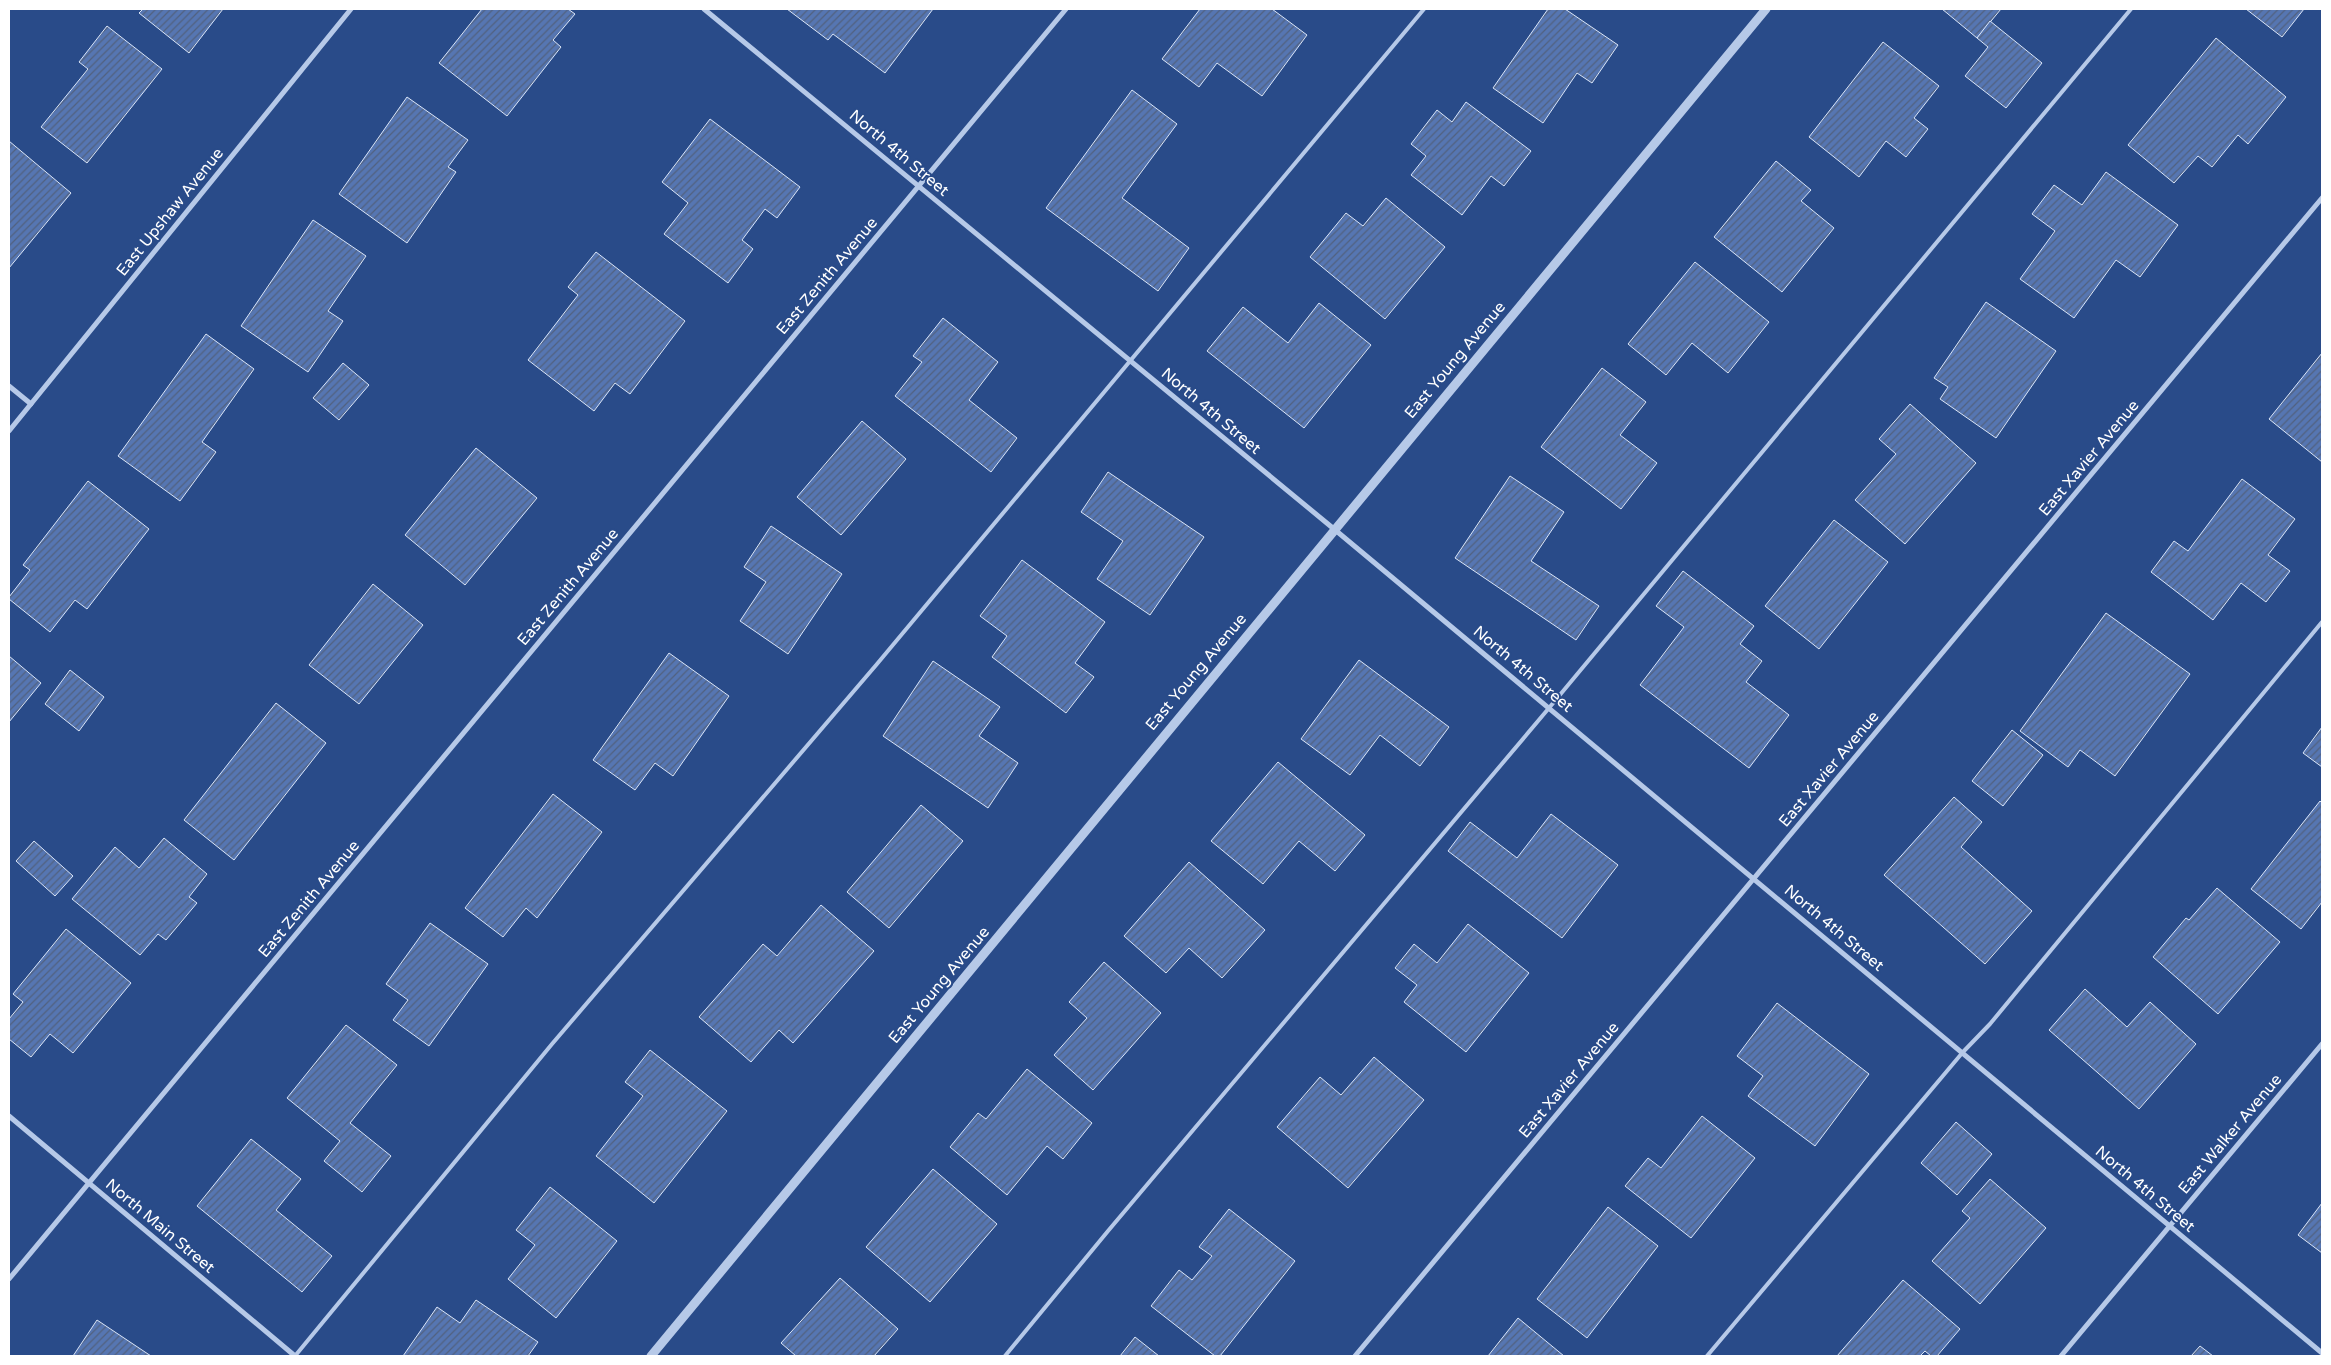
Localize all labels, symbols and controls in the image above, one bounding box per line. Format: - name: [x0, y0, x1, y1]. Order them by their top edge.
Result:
- street label: North 4th Street: [845, 105, 953, 201]
- street label: East Upshaw Avenue: [112, 144, 228, 280]
- street label: East Zenith Avenue: [772, 213, 882, 339]
- street label: East Young Avenue: [1400, 297, 1510, 423]
- street label: North 4th Street: [1157, 363, 1265, 459]
- street label: East Xavier Avenue: [2035, 396, 2143, 520]
- street label: East Zenith Avenue: [513, 524, 623, 650]
- street label: East Young Avenue: [1141, 609, 1251, 735]
- street label: North 4th Street: [1469, 621, 1577, 717]
- street label: East Xavier Avenue: [1775, 707, 1883, 831]
- street label: East Zenith Avenue: [254, 836, 364, 962]
- street label: North 4th Street: [1780, 880, 1888, 976]
- street label: East Young Avenue: [884, 922, 994, 1048]
- street label: East Xavier Avenue: [1515, 1018, 1623, 1142]
- street label: East Walker Avenue: [2174, 1070, 2286, 1198]
- street label: North 4th Street: [2091, 1141, 2199, 1237]
- street label: North Main Street: [101, 1174, 219, 1278]

